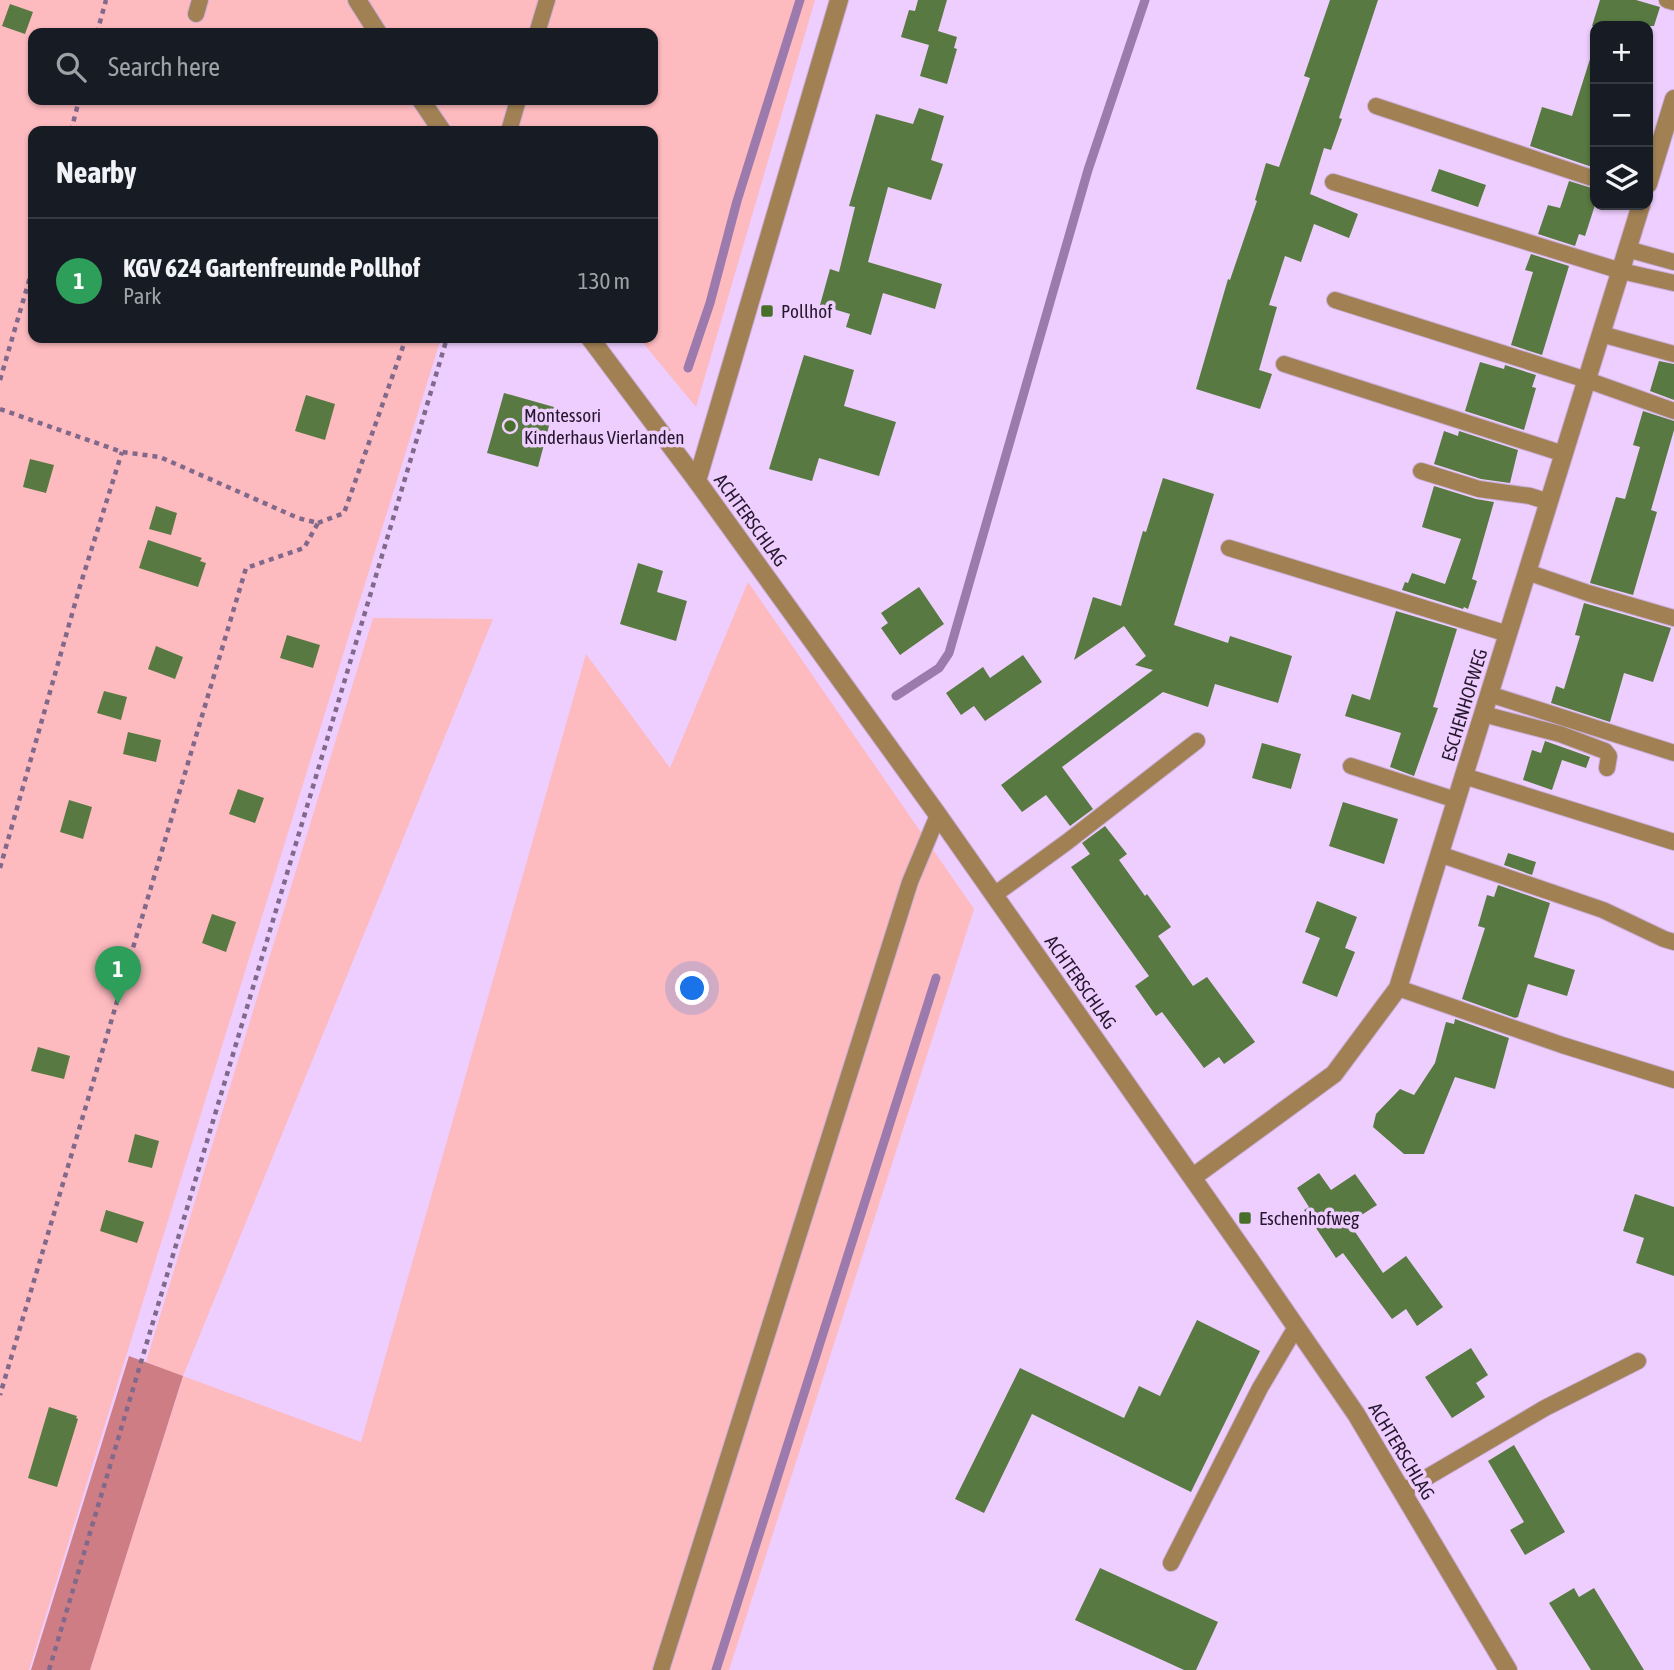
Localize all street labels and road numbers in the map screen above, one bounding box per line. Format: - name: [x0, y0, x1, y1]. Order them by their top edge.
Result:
- street label: ACHTERSCHLAG: [710, 469, 792, 571]
- street label: ESCHENHOFWEG: [1436, 646, 1492, 764]
- street label: ACHTERSCHLAG: [1041, 931, 1121, 1033]
- street label: ACHTERSCHLAG: [1364, 1399, 1440, 1503]

